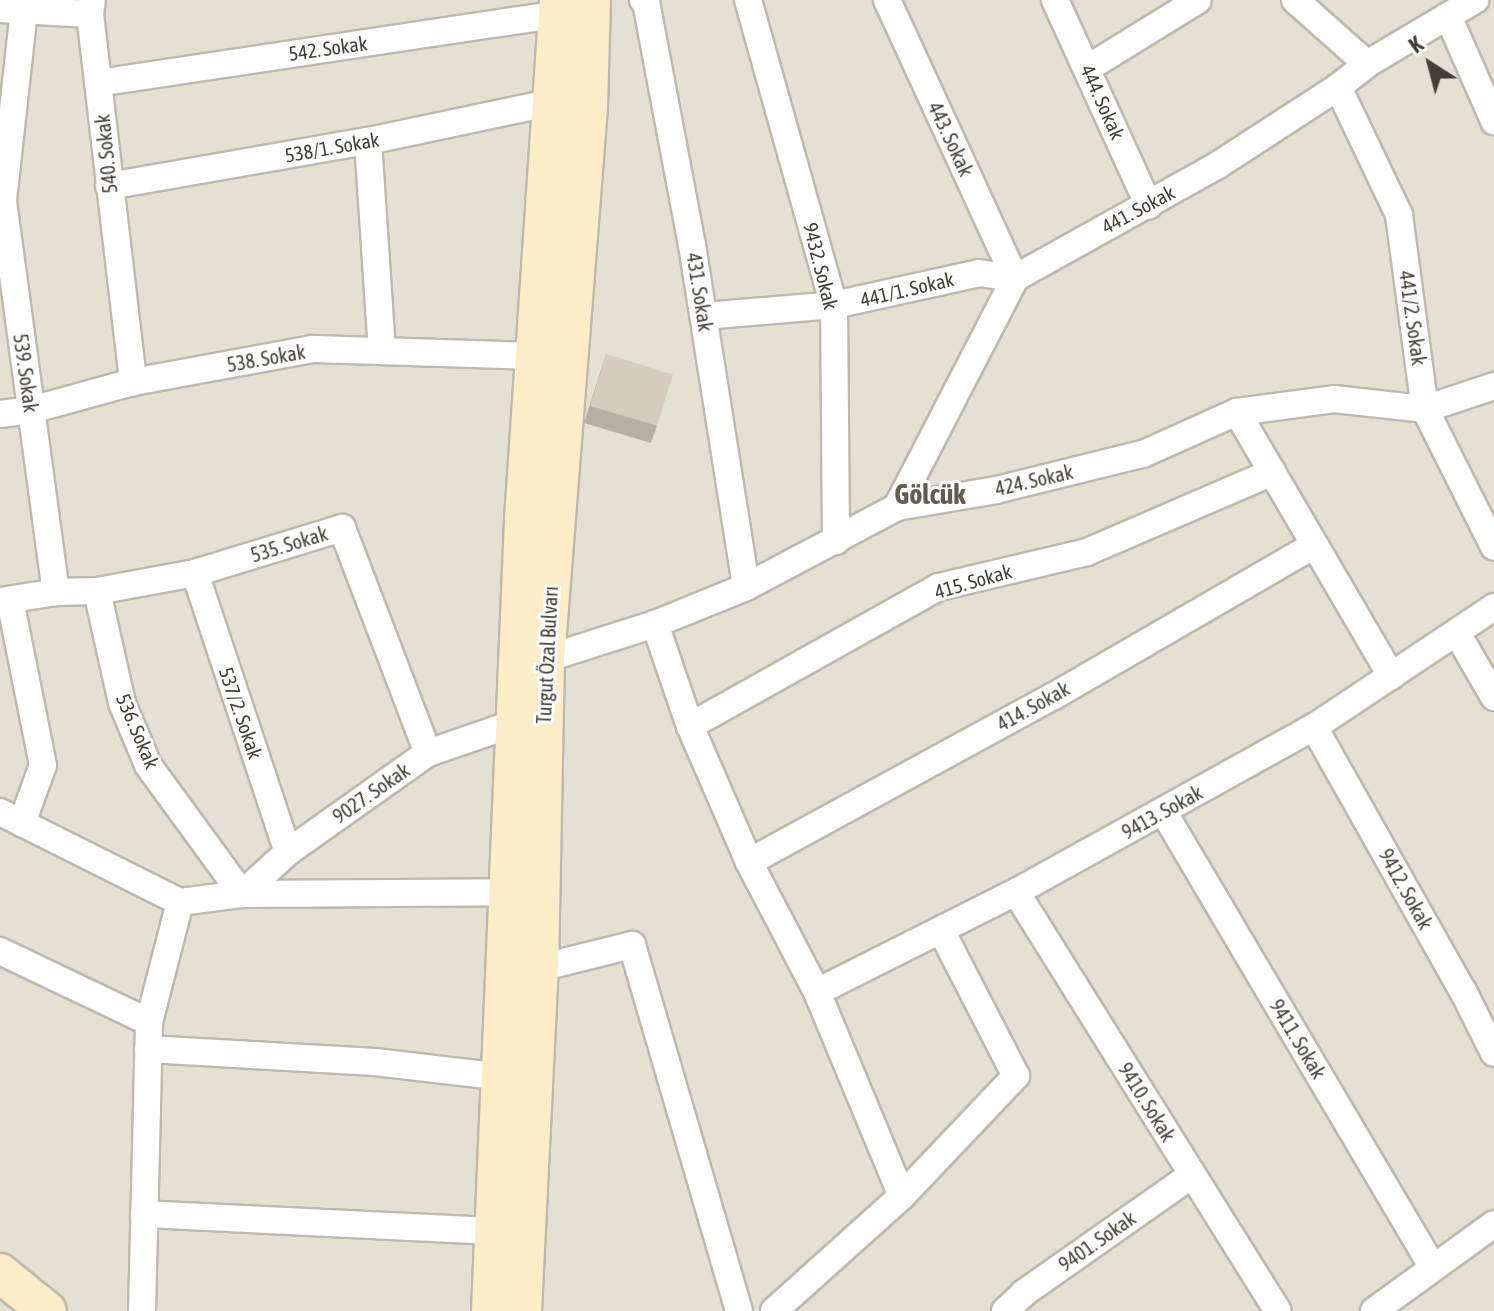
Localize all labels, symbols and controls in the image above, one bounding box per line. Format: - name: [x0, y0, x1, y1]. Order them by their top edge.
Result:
- north arrow: [1390, 24, 1470, 104]
- street label: 542. Sokak: [287, 31, 369, 65]
- text: K: [1404, 31, 1428, 58]
- street label: 444. Sokak: [1076, 61, 1130, 143]
- street label: 443. Sokak: [923, 98, 979, 180]
- street label: 540. Sokak: [90, 113, 122, 195]
- street label: 538/1. Sokak: [283, 127, 381, 167]
- street label: 441. Sokak: [1097, 180, 1179, 238]
- street label: 9432. Sokak: [799, 220, 843, 312]
- street label: 431. Sokak: [682, 251, 718, 333]
- street label: 441/1. Sokak: [858, 267, 956, 311]
- street label: 441/2. Sokak: [1394, 269, 1432, 367]
- street label: 539. Sokak: [9, 332, 43, 414]
- street label: 538. Sokak: [225, 339, 307, 377]
- street label: 424. Sokak: [993, 459, 1075, 501]
- district label: Gölcük: [894, 477, 966, 511]
- street label: 535. Sokak: [248, 521, 330, 567]
- street label: 415. Sokak: [932, 559, 1014, 603]
- street label: Turgut Özal Bulvarı: [531, 586, 563, 724]
- street label: 537/2. Sokak: [214, 664, 268, 762]
- street label: 414. Sokak: [993, 676, 1073, 736]
- street label: 536. Sokak: [111, 690, 165, 772]
- street label: 9027. Sokak: [328, 758, 414, 828]
- street label: 9413. Sokak: [1117, 780, 1207, 844]
- street label: 9412. Sokak: [1374, 844, 1438, 934]
- street label: 9411. Sokak: [1265, 995, 1331, 1083]
- street label: 9410. Sokak: [1113, 1058, 1181, 1146]
- street label: 9401. Sokak: [1054, 1206, 1140, 1276]

